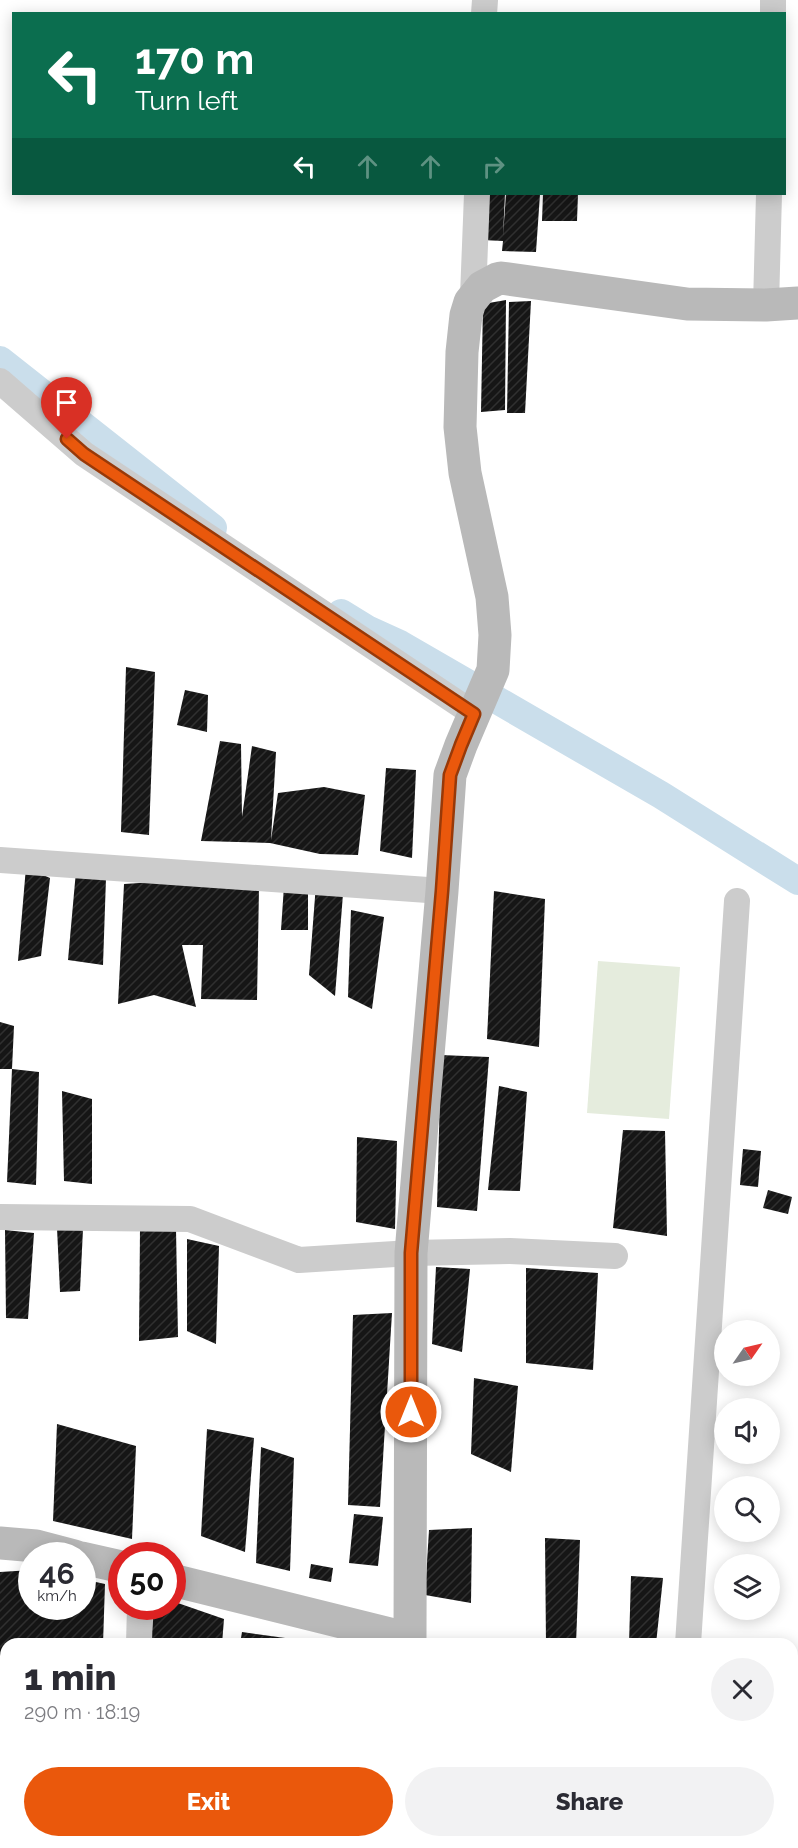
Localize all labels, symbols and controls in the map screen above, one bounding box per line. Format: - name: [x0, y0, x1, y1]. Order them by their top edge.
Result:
- text: 170 m: [135, 35, 254, 84]
- icon: left: [36, 36, 114, 114]
- text: Turn left: [135, 85, 238, 116]
- icon: left: [288, 150, 321, 183]
- icon: ahead: [351, 150, 384, 183]
- icon: ahead: [414, 150, 447, 183]
- icon: right: [477, 150, 510, 183]
- pin: [41, 377, 92, 439]
- icon: arrive: [50, 386, 83, 419]
- north arrow: [714, 1320, 780, 1386]
- map controls: [714, 1320, 780, 1620]
- position arrow: [379, 1380, 443, 1444]
- button: sound: [714, 1398, 780, 1464]
- button: search: [714, 1476, 780, 1542]
- speed limit sign: 50: [108, 1542, 186, 1620]
- button: layers: [714, 1554, 780, 1620]
- text: 46: [39, 1556, 75, 1591]
- text: km/h: [37, 1587, 77, 1605]
- text: 1 min: [24, 1656, 116, 1698]
- button: close: [711, 1658, 774, 1721]
- text: 290 m · 18:19: [24, 1700, 140, 1724]
- button: Exit: [24, 1767, 393, 1836]
- button: Share: [405, 1767, 774, 1836]

